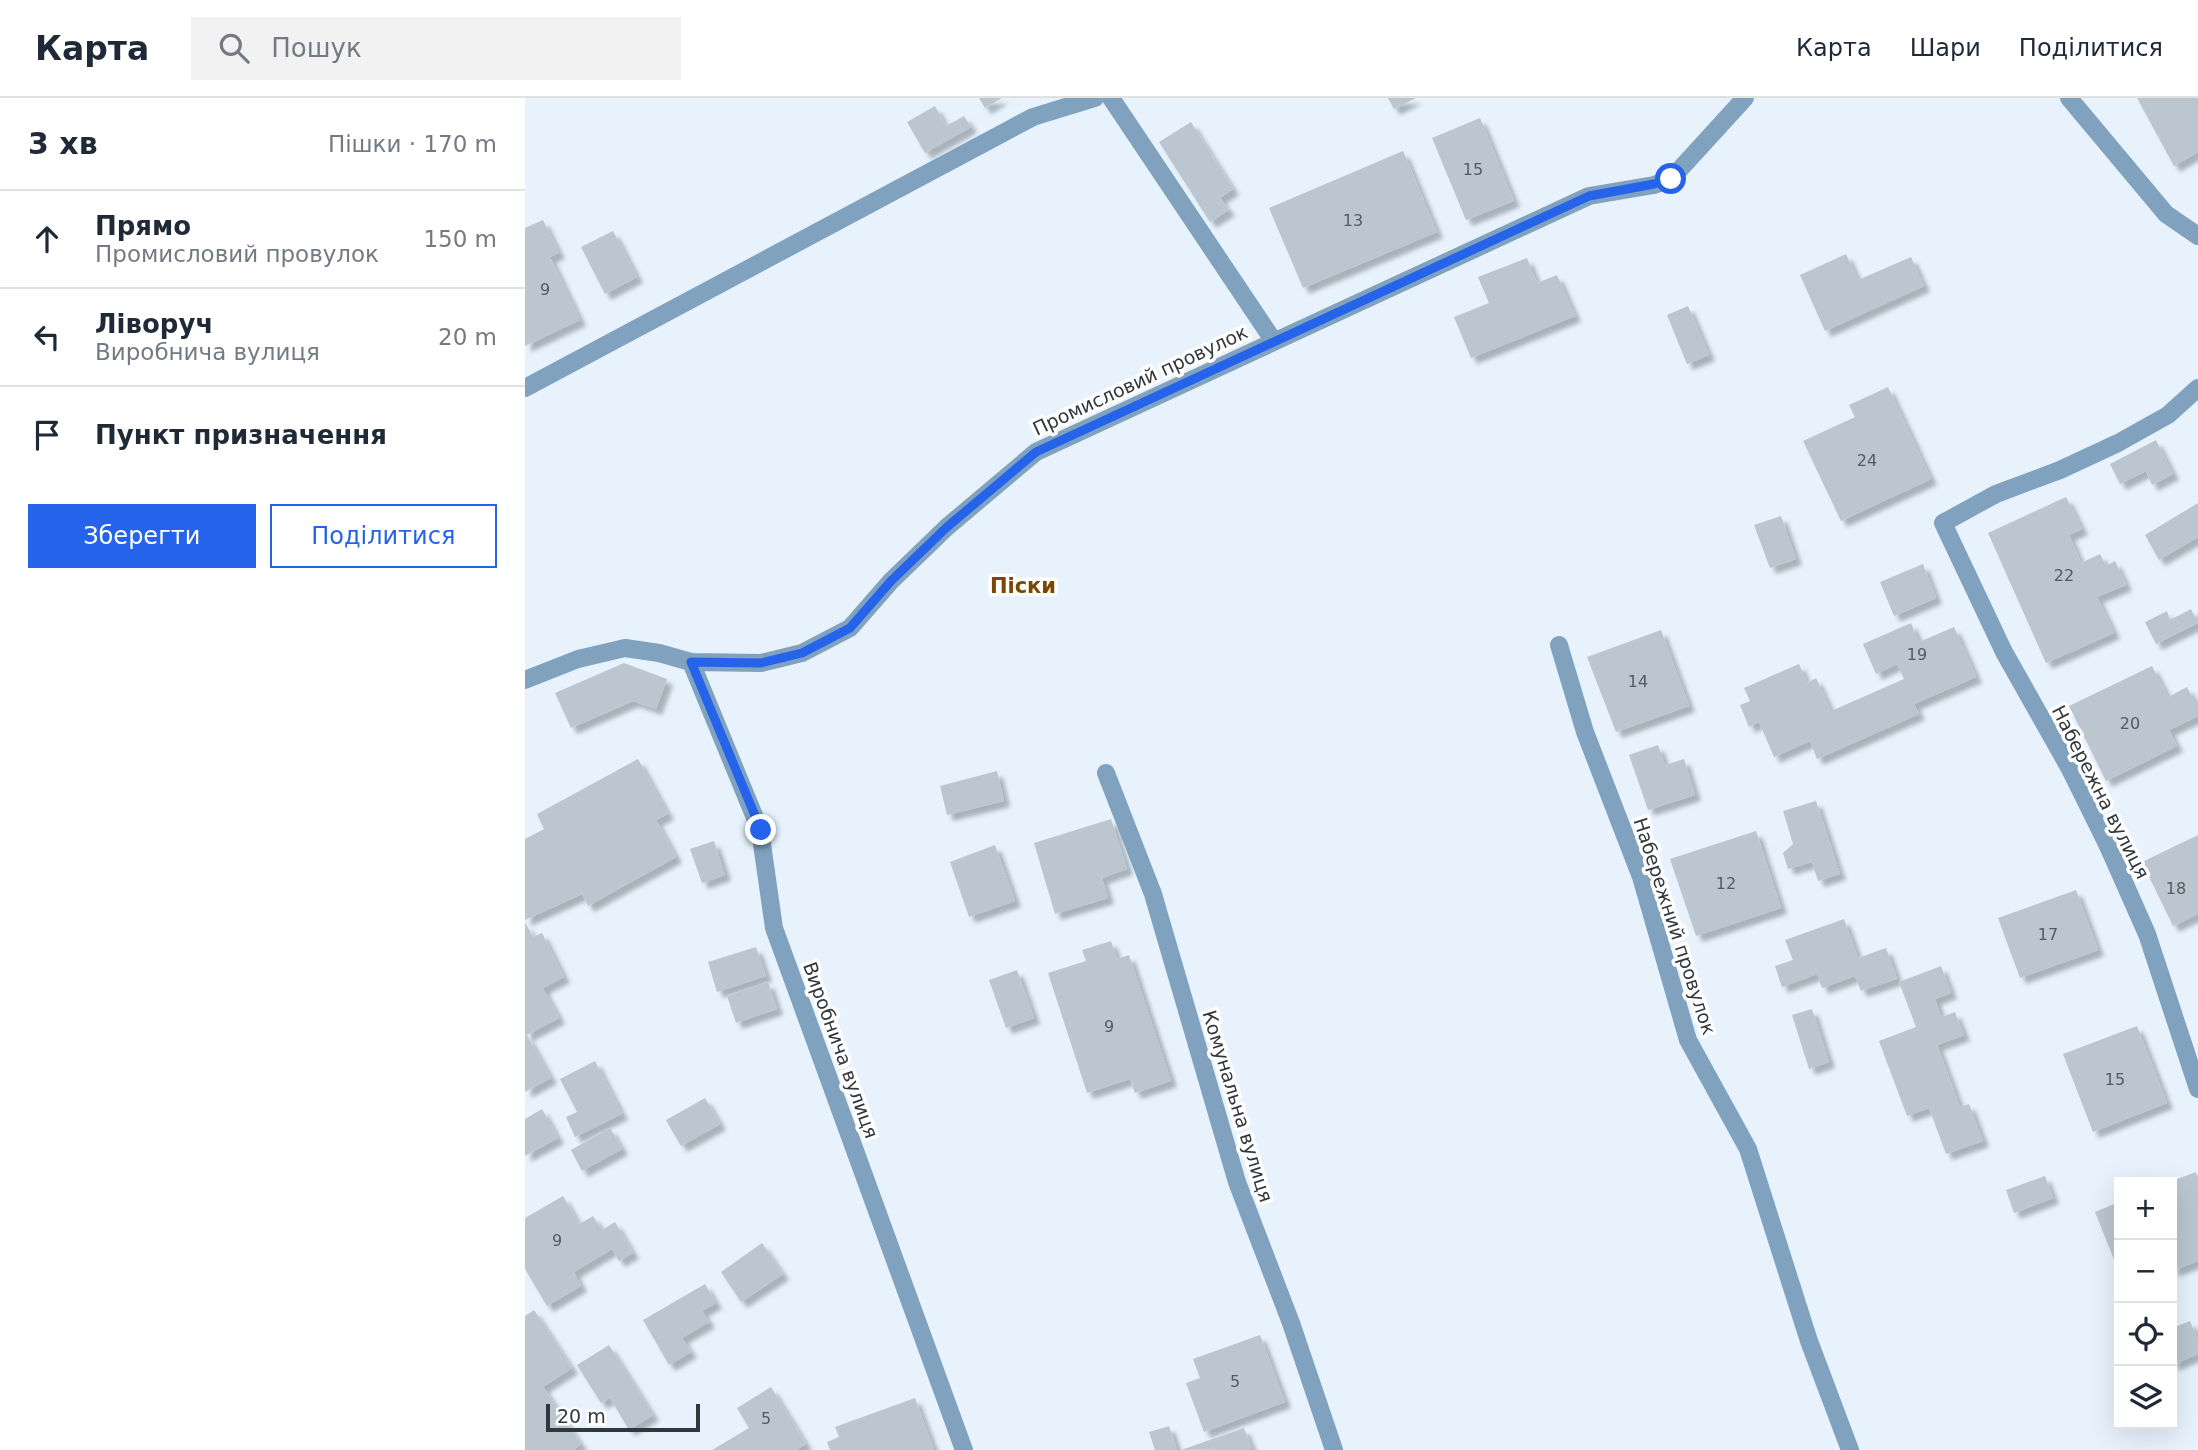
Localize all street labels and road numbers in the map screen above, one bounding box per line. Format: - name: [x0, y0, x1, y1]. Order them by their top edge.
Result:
- street label: Промисловий провулок: [1029, 320, 1251, 440]
- street label: Набережна вулиця: [2048, 702, 2154, 882]
- street label: Набережний провулок: [1629, 815, 1721, 1037]
- street label: Виробнича вулиця: [799, 959, 883, 1141]
- street label: Комунальна вулиця: [1198, 1007, 1278, 1205]

